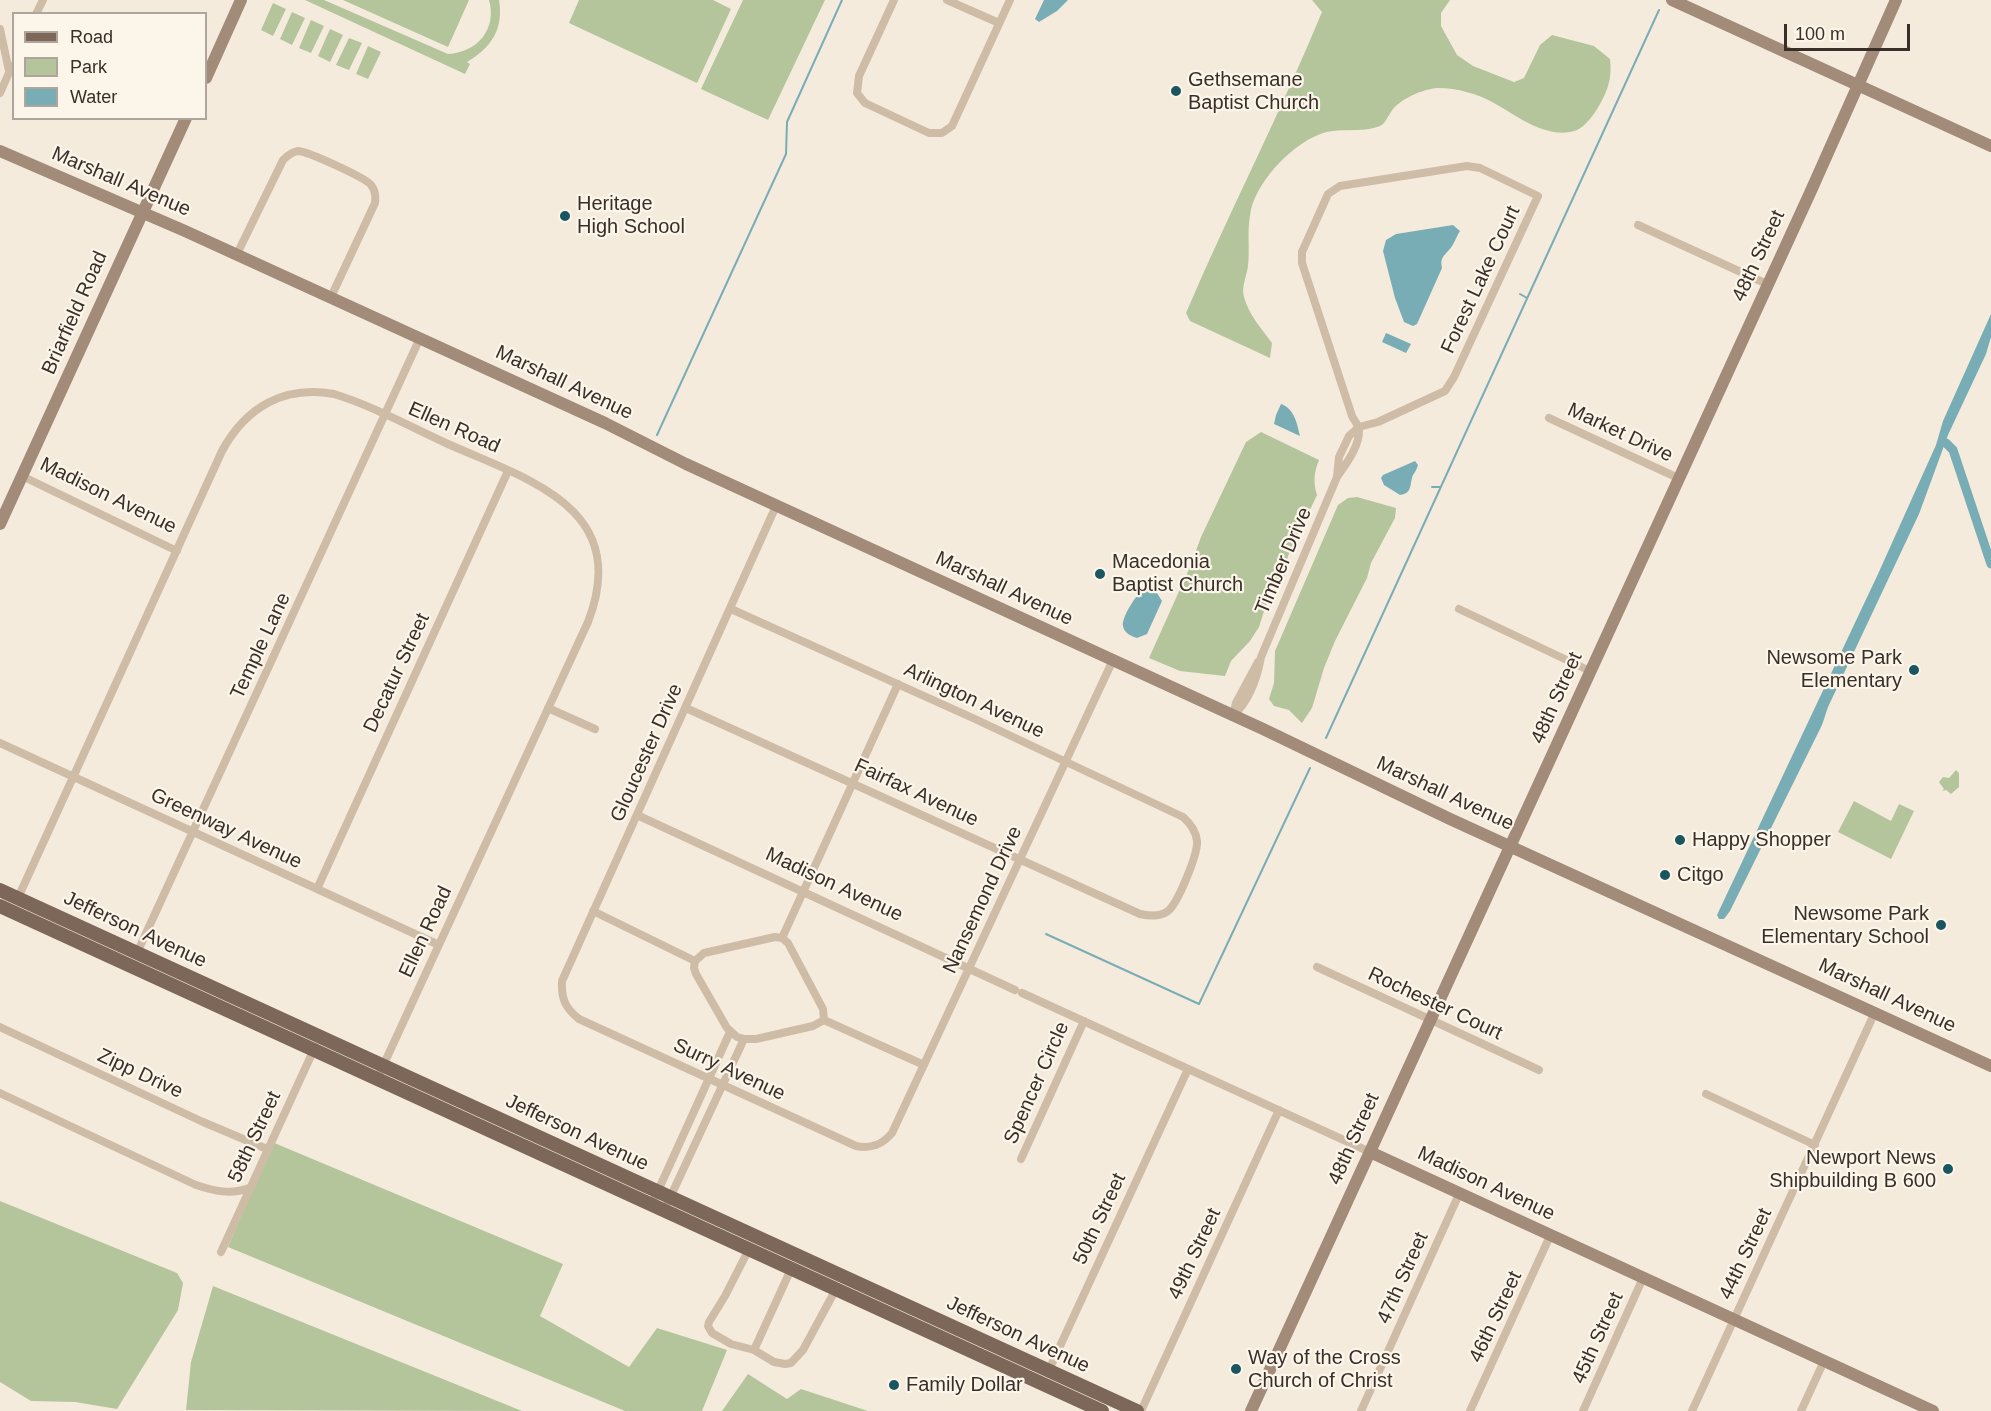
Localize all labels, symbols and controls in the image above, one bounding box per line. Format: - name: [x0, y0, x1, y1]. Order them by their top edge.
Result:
- legend: [12, 12, 207, 120]
- scale bar: [1787, 12, 1913, 50]
- text: 100 m: [1795, 24, 1845, 44]
- text: Road: [70, 27, 113, 47]
- text: Park: [70, 57, 107, 77]
- place label: Gethsemane Baptist Church: [1188, 68, 1319, 115]
- marker: Gethsemane Baptist Church: [1169, 84, 1183, 98]
- text: Water: [70, 87, 117, 107]
- street label: Marshall Avenue: [48, 142, 194, 222]
- place label: Heritage High School: [577, 192, 685, 239]
- street label: Forest Lake Court: [1436, 202, 1526, 358]
- street label: 48th Street: [1727, 207, 1791, 305]
- marker: Heritage High School: [558, 209, 572, 223]
- street label: Briarfield Road: [37, 248, 113, 378]
- street label: Marshall Avenue: [492, 341, 636, 425]
- street label: Ellen Road: [404, 397, 504, 459]
- street label: Market Drive: [1564, 398, 1676, 468]
- street label: Madison Avenue: [36, 453, 180, 539]
- street label: Timber Drive: [1251, 504, 1317, 618]
- street label: Marshall Avenue: [932, 547, 1076, 631]
- place label: Macedonia Baptist Church: [1112, 550, 1243, 597]
- marker: Macedonia Baptist Church: [1093, 567, 1107, 581]
- street label: Temple Lane: [226, 589, 296, 703]
- street label: Decatur Street: [359, 609, 435, 737]
- place label: Newsome Park Elementary: [1766, 646, 1902, 693]
- street label: 48th Street: [1526, 648, 1588, 748]
- street label: Arlington Avenue: [900, 658, 1048, 744]
- marker: Newsome Park Elementary: [1907, 663, 1921, 677]
- street label: Gloucester Drive: [606, 680, 688, 826]
- street label: Marshall Avenue: [1373, 752, 1517, 836]
- street label: Fairfax Avenue: [850, 754, 982, 832]
- street label: Greenway Avenue: [147, 783, 305, 875]
- street label: Nansemond Drive: [938, 822, 1028, 978]
- place label: Happy Shopper: [1692, 828, 1831, 852]
- marker: Happy Shopper: [1673, 833, 1687, 847]
- street label: Madison Avenue: [762, 843, 906, 927]
- place label: Citgo: [1677, 863, 1724, 887]
- marker: Citgo: [1658, 868, 1672, 882]
- street label: Ellen Road: [394, 883, 458, 981]
- street label: Jefferson Avenue: [60, 886, 210, 974]
- place label: Newsome Park Elementary School: [1761, 902, 1929, 949]
- marker: Newsome Park Elementary School: [1934, 918, 1948, 932]
- street label: Marshall Avenue: [1815, 954, 1959, 1038]
- street label: Rochester Court: [1364, 962, 1506, 1046]
- street label: Spencer Circle: [999, 1018, 1075, 1148]
- street label: Surry Avenue: [669, 1034, 789, 1106]
- street label: Zipp Drive: [94, 1044, 186, 1104]
- street label: 58th Street: [223, 1088, 287, 1186]
- street label: Jefferson Avenue: [502, 1089, 652, 1177]
- street label: 48th Street: [1323, 1089, 1385, 1189]
- street label: Madison Avenue: [1414, 1142, 1558, 1226]
- place label: Newport News Shipbuilding B 600: [1769, 1146, 1936, 1193]
- marker: Newport News Shipbuilding B 600: [1941, 1162, 1955, 1176]
- street label: 50th Street: [1068, 1170, 1132, 1268]
- street label: 49th Street: [1163, 1205, 1227, 1303]
- street label: 44th Street: [1714, 1205, 1778, 1303]
- street label: 47th Street: [1372, 1228, 1434, 1328]
- street label: 46th Street: [1464, 1268, 1528, 1366]
- street label: 45th Street: [1567, 1288, 1629, 1388]
- street label: Jefferson Avenue: [943, 1291, 1093, 1379]
- place label: Way of the Cross Church of Christ: [1248, 1346, 1401, 1393]
- marker: Way of the Cross Church of Christ: [1229, 1362, 1243, 1376]
- place label: Family Dollar: [906, 1373, 1023, 1397]
- marker: Family Dollar: [887, 1378, 901, 1392]

